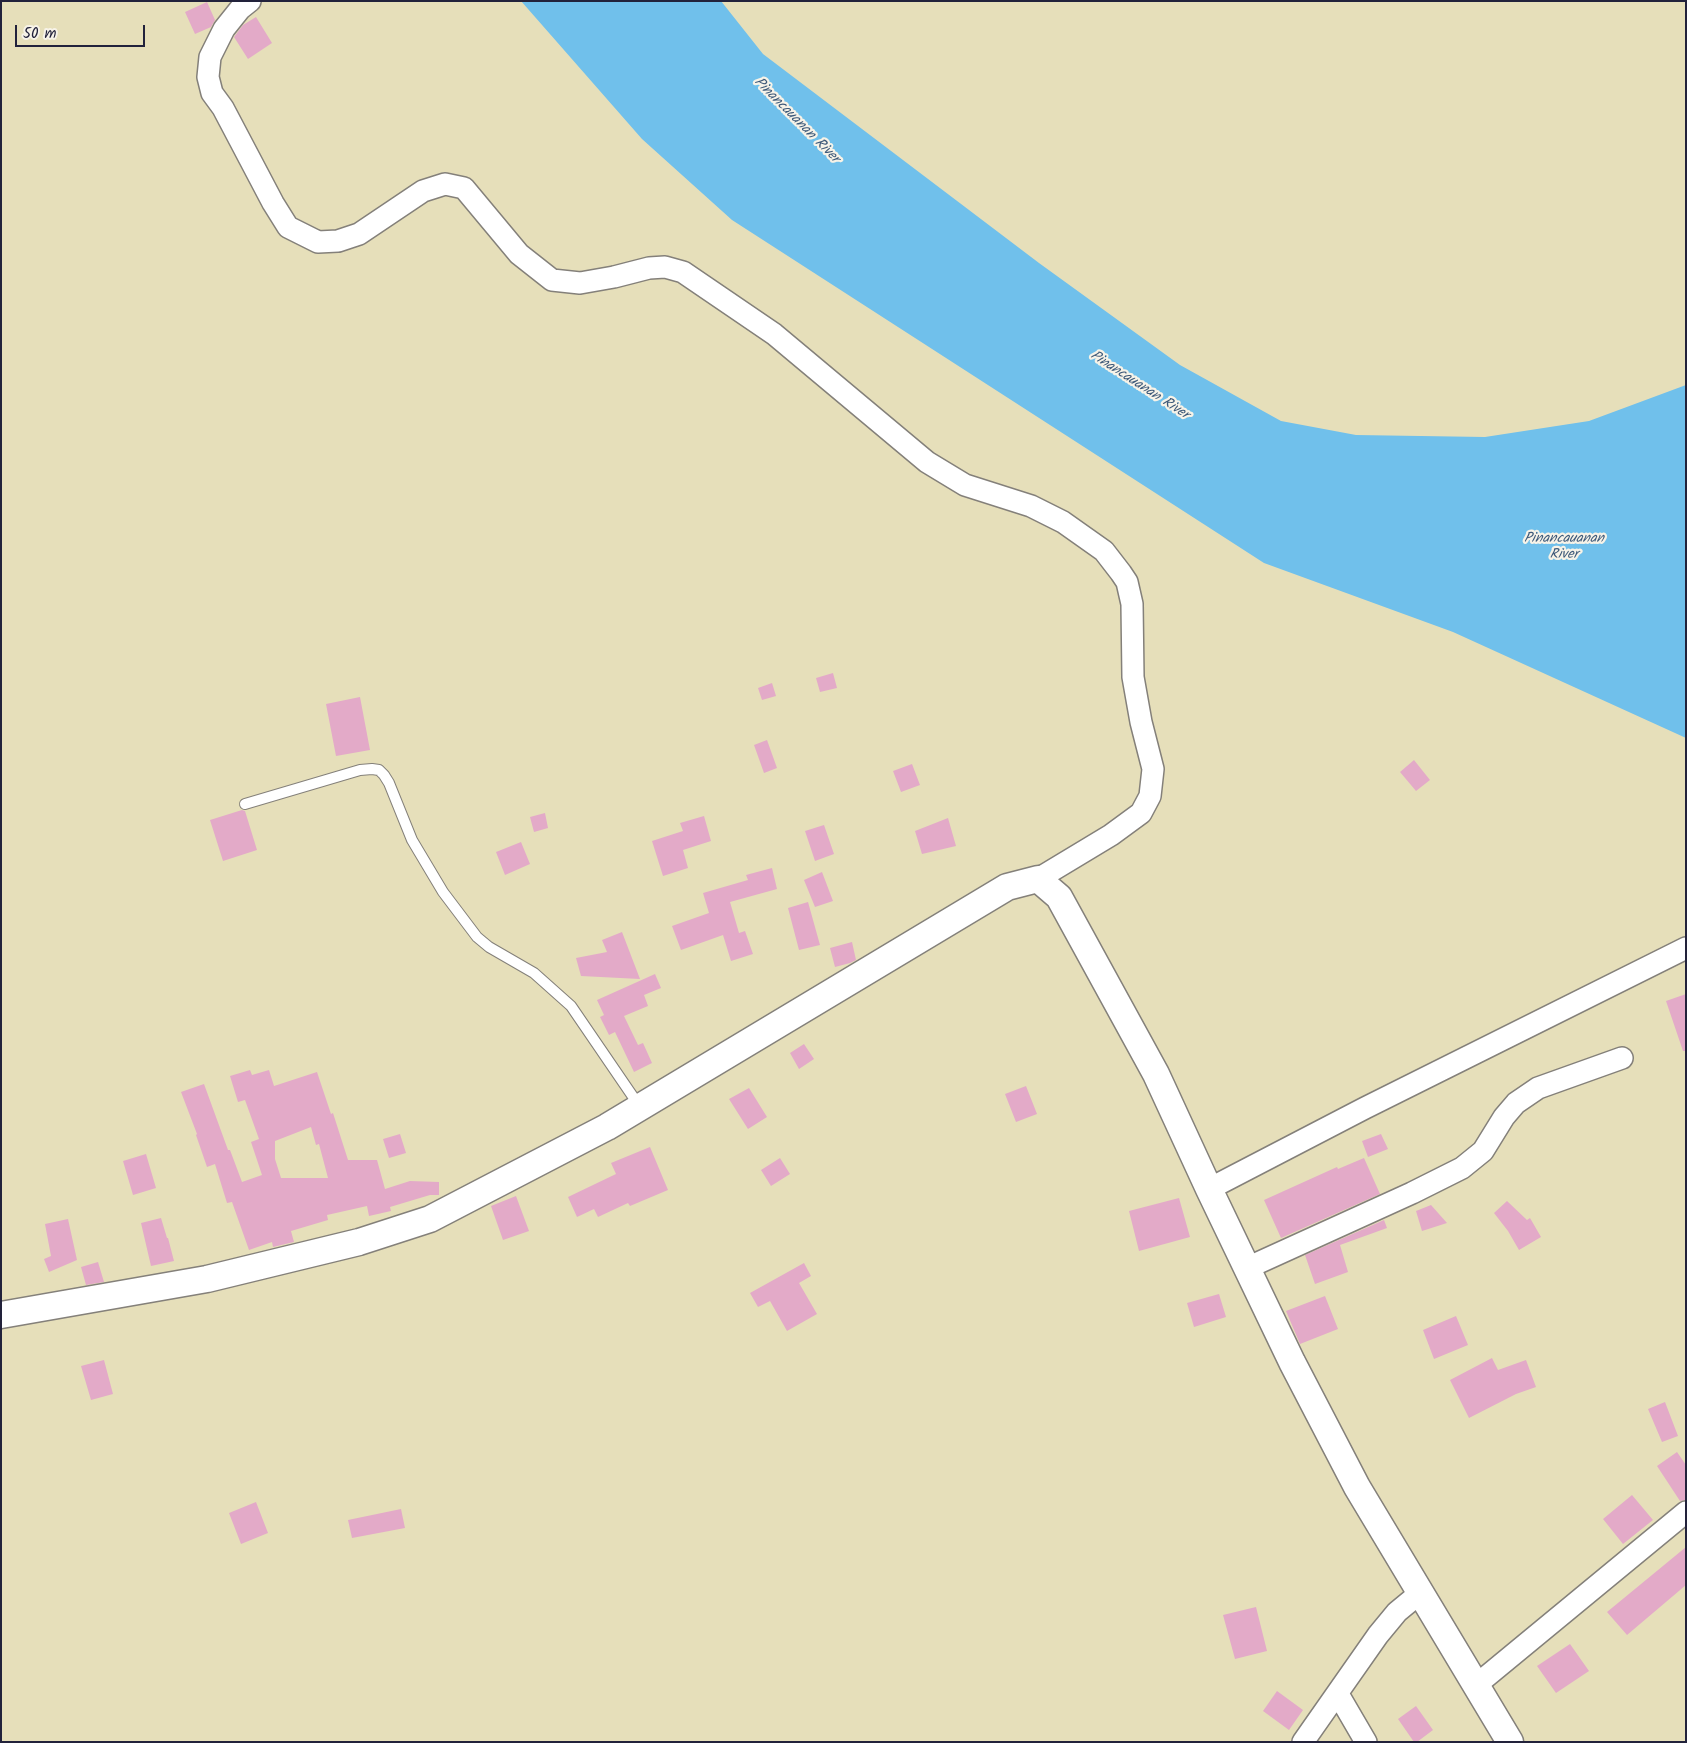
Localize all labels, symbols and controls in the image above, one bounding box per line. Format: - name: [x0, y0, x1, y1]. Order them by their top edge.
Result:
- scale bar: [18, 15, 148, 47]
- text: 50 m: [23, 22, 57, 46]
- water label: Pinancauanan River: [750, 75, 842, 167]
- water label: Pinancauanan River: [1087, 348, 1191, 424]
- water label: Pinancauanan River: [1524, 532, 1604, 564]

